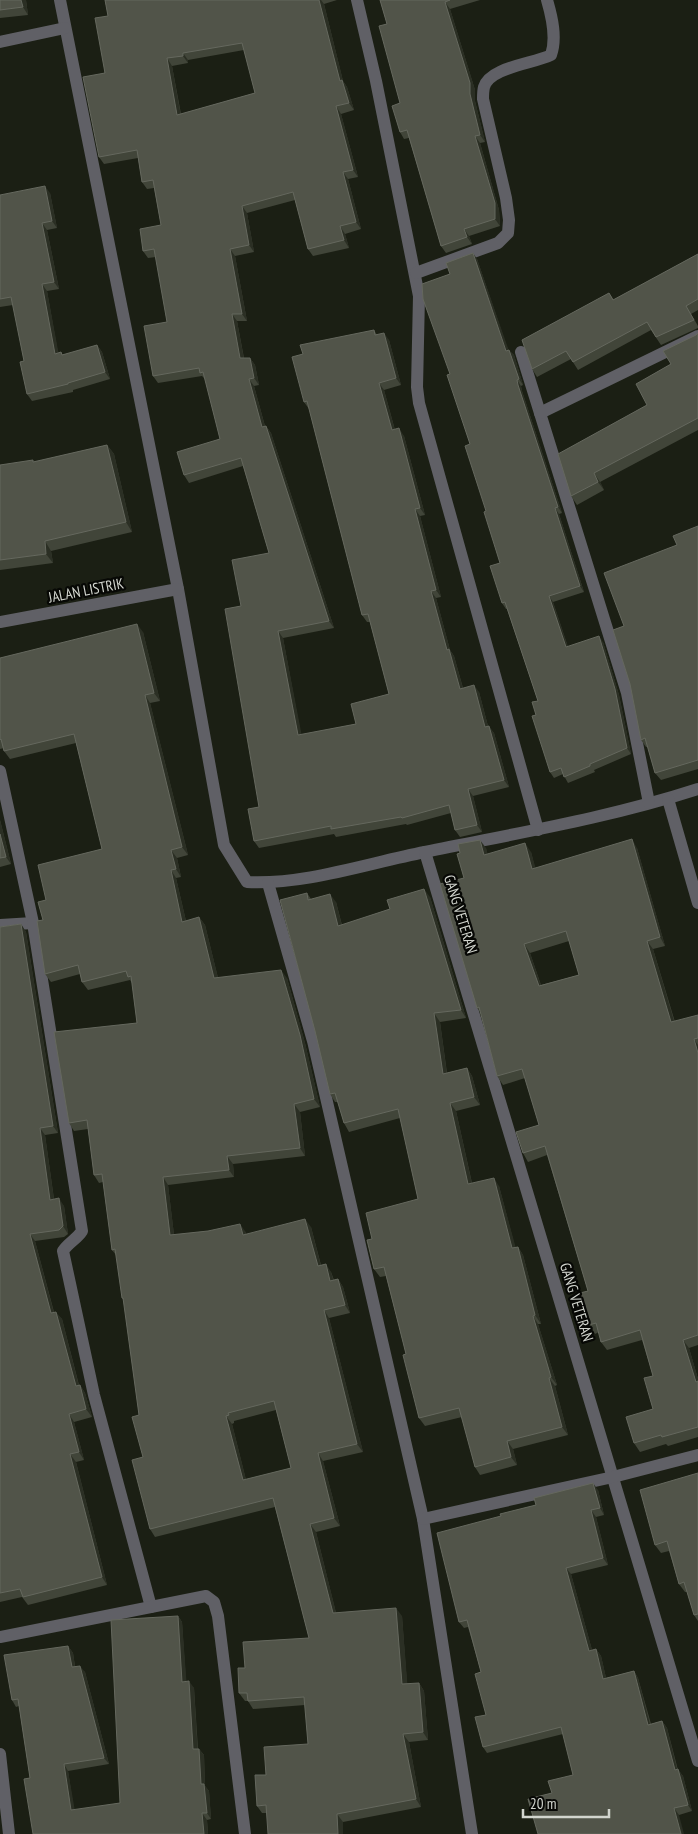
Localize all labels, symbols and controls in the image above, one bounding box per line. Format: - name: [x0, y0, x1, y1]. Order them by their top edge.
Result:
- street label: JALAN LISTRIK: [46, 573, 126, 607]
- street label: GANG VETERAN: [440, 872, 482, 956]
- street label: GANG VETERAN: [556, 1260, 598, 1344]
- scale bar: [523, 1786, 609, 1818]
- text: 20 m: [530, 1794, 556, 1813]

